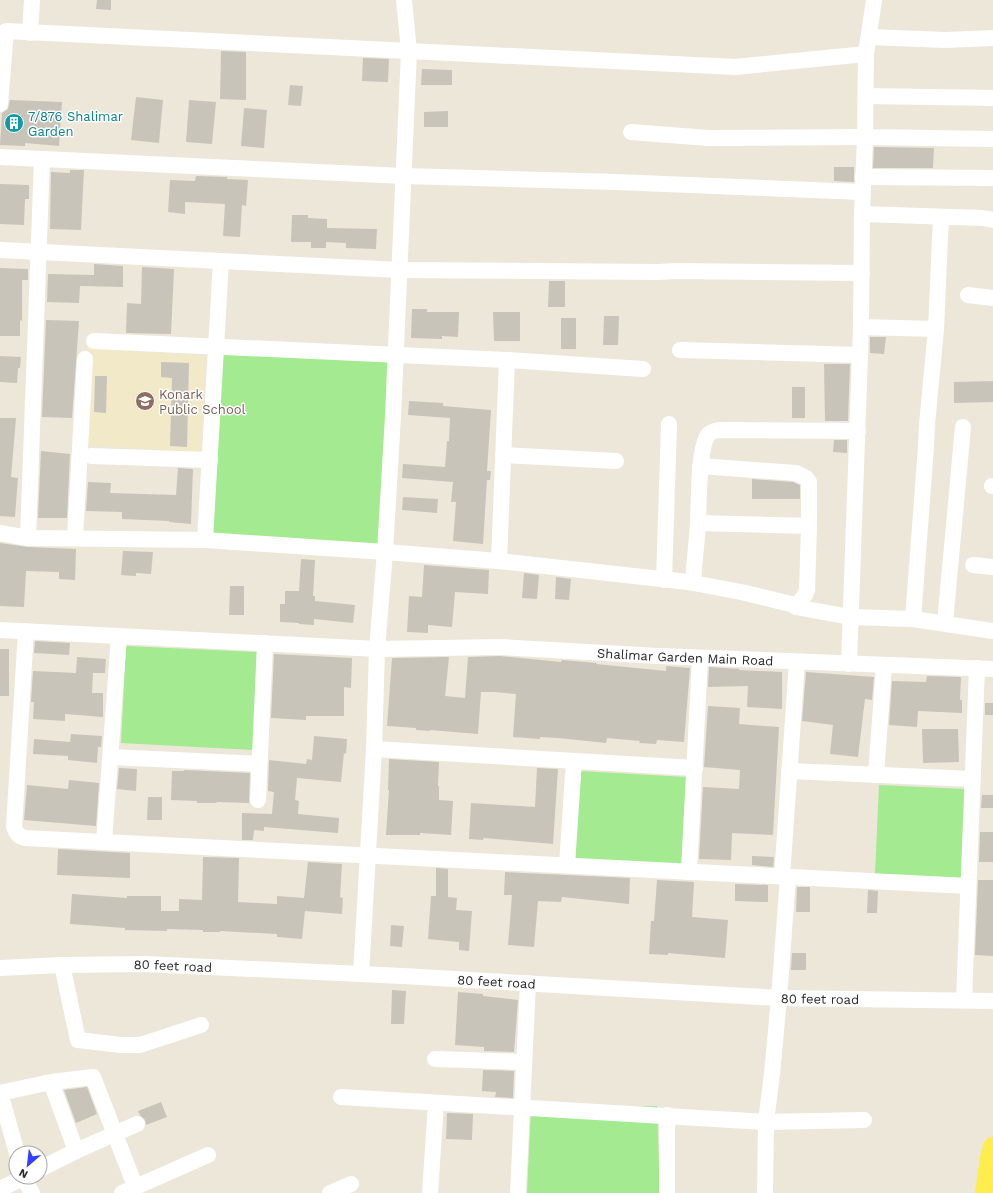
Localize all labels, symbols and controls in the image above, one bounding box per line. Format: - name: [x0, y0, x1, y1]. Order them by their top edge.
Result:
- place label: 7/876 Shalimar Garden: [28, 109, 123, 139]
- building icon: 7/876 Shalimar Garden: [3, 112, 25, 134]
- place label: Konark Public School: [159, 387, 246, 417]
- school or university icon: Konark Public School: [134, 390, 156, 412]
- street label: Shalimar Garden Main Road: [597, 646, 774, 668]
- street label: 80 feet road: [134, 957, 212, 975]
- street label: 80 feet road: [457, 972, 536, 992]
- street label: 80 feet road: [781, 991, 859, 1007]
- north arrow: [8, 1145, 48, 1185]
- text: N: [17, 1166, 30, 1181]

